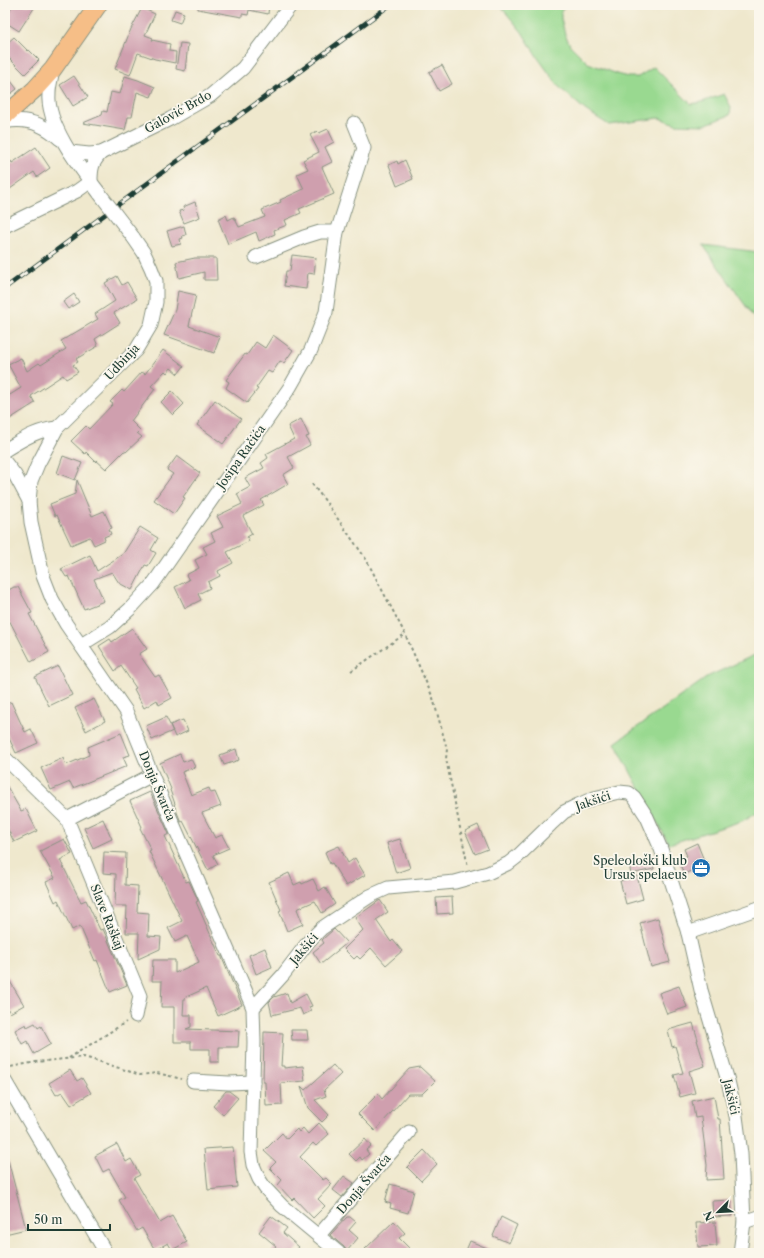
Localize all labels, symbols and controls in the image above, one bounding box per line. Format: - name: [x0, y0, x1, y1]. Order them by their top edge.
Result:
- street label: Galović Brdo: [142, 87, 214, 136]
- street label: Udbinja: [101, 340, 143, 383]
- street label: Josipa Račića: [212, 421, 269, 493]
- street label: Donja Švarča: [136, 748, 180, 824]
- street label: Jakšići: [571, 787, 613, 814]
- place label: Speleološki klub Ursus spelaeus: [593, 853, 687, 882]
- office icon: Speleološki klub Ursus spelaeus: [690, 857, 712, 879]
- street label: Slave Raškaj: [87, 882, 127, 952]
- street label: Jakšići: [285, 930, 321, 969]
- street label: Jakšići: [720, 1076, 743, 1117]
- street label: Donja Švarča: [333, 1149, 394, 1217]
- north arrow: [698, 1192, 738, 1232]
- scale bar: [28, 1206, 110, 1232]
- text: N: [700, 1208, 717, 1223]
- text: 50 m: [34, 1212, 63, 1227]

